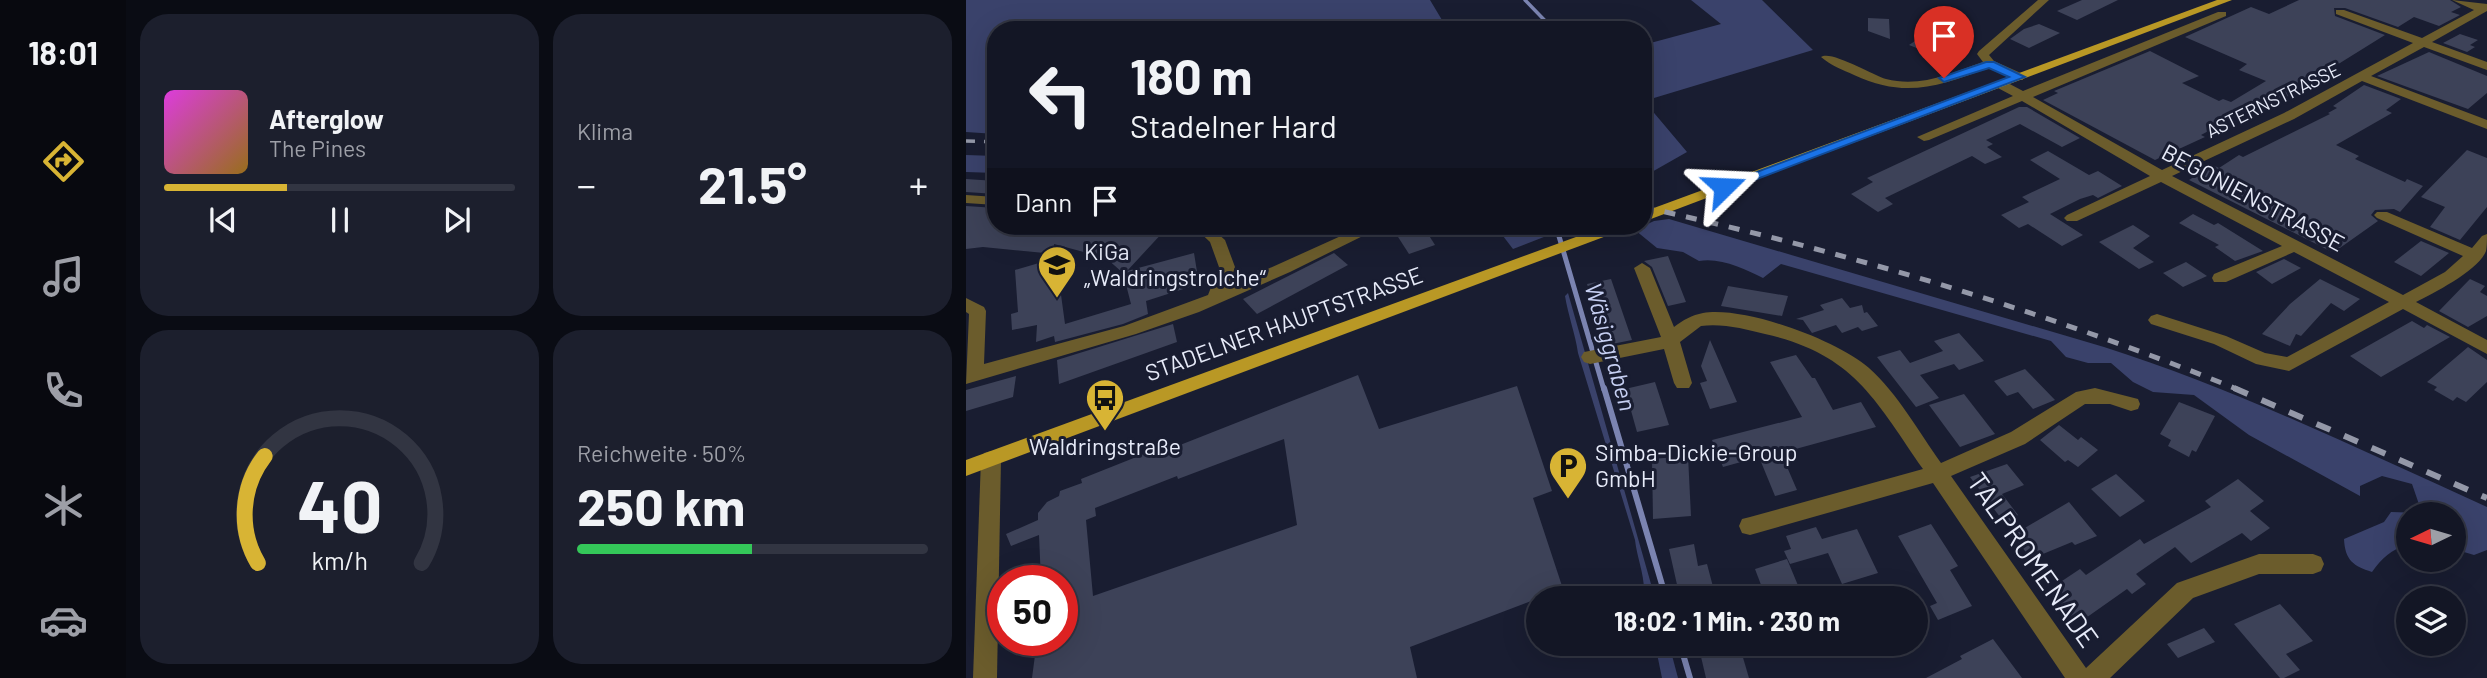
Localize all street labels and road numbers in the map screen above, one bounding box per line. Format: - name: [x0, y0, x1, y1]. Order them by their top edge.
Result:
- street label: ASTERNSTRASSE: [2202, 57, 2344, 142]
- street label: BEGONIENSTRASSE: [2157, 137, 2349, 257]
- street label: STADELNER HAUPTSTRASSE: [1141, 260, 1426, 386]
- street label: TALPROMENADE: [1961, 465, 2107, 653]

